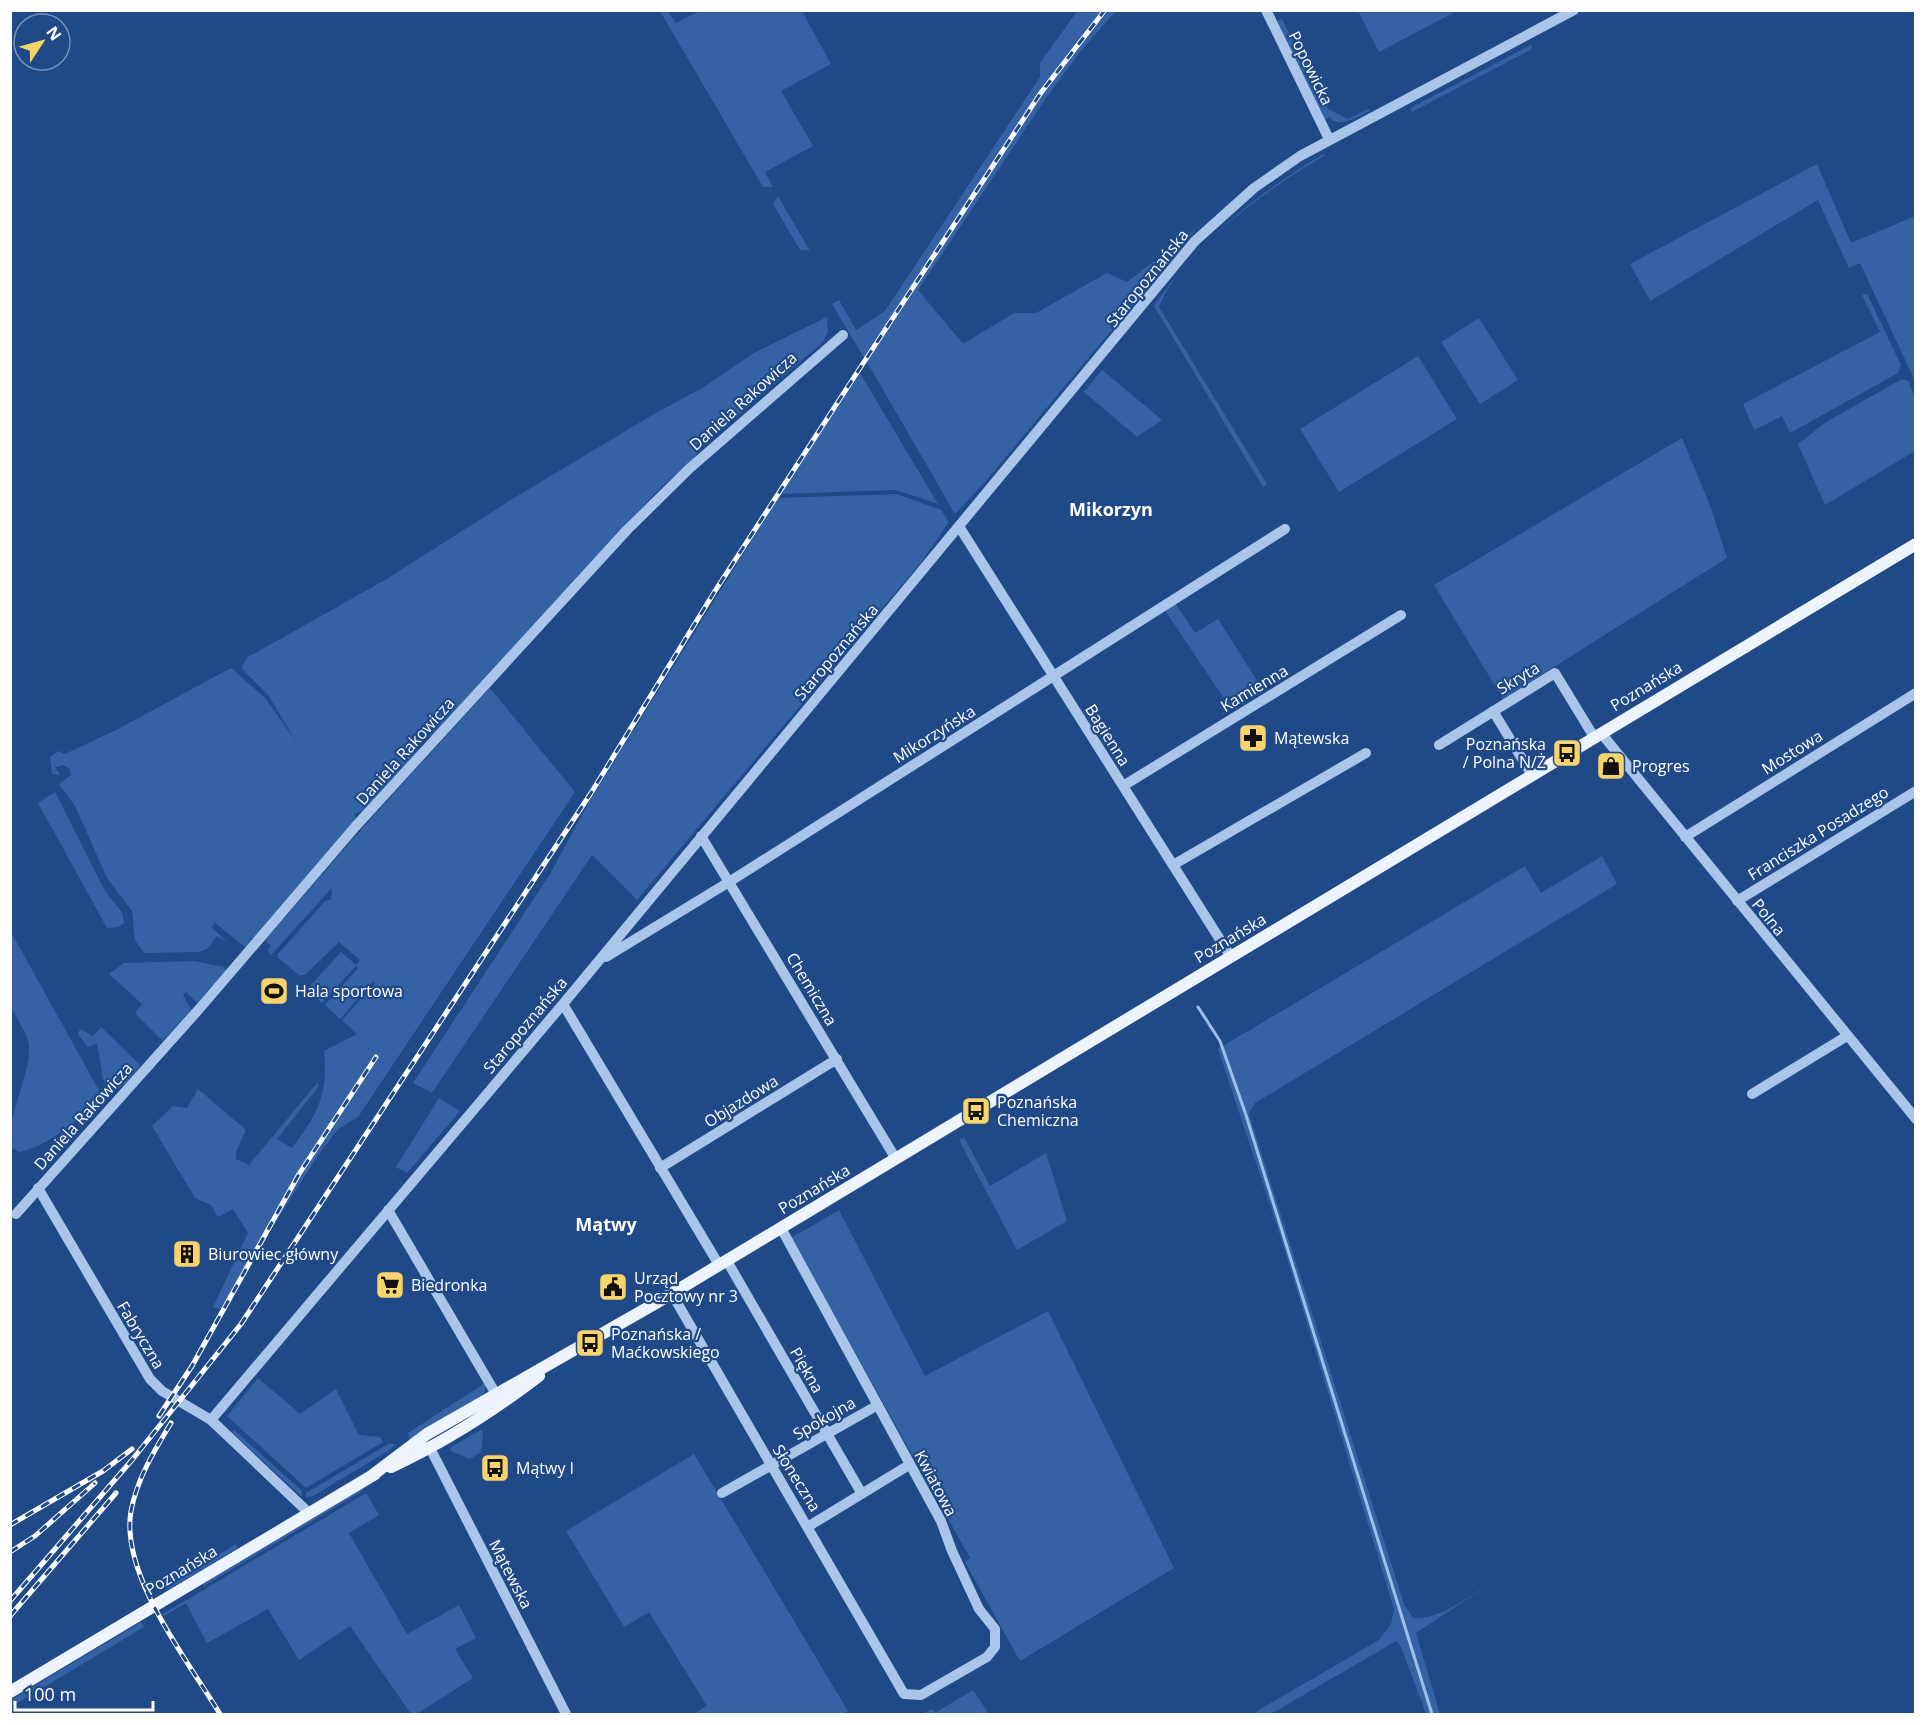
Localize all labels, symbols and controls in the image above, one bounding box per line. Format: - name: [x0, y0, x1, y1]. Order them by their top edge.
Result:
- north arrow: [12, 12, 72, 72]
- text: N: [41, 21, 67, 45]
- street label: Popowicka: [1284, 27, 1338, 109]
- street label: Staropoznańska: [1101, 224, 1193, 332]
- street label: Daniela Rakowicza: [684, 347, 802, 455]
- district label: Mikorzyn: [1069, 497, 1153, 521]
- street label: Staropoznańska: [789, 599, 883, 705]
- street label: Poznańska: [1606, 656, 1686, 716]
- street label: Skryta: [1492, 657, 1544, 699]
- street label: Kamienna: [1216, 659, 1292, 717]
- street label: Daniela Rakowicza: [351, 692, 459, 810]
- street label: Mikorzyńska: [889, 700, 979, 768]
- street label: Bagienna: [1080, 700, 1136, 770]
- pharmacy icon: Mątewska: [1237, 722, 1269, 754]
- street label: Mostowa: [1757, 725, 1827, 779]
- place label: Mątewska: [1274, 727, 1349, 749]
- place label: Poznańska / Polna N/Ż: [1463, 733, 1546, 773]
- bus stop icon: Poznańska / Polna N/Ż: [1551, 737, 1583, 769]
- shop icon: Progres: [1595, 750, 1627, 782]
- place label: Progres: [1632, 755, 1690, 777]
- street label: Franciszka Posadzego: [1743, 781, 1893, 885]
- street label: Polna: [1747, 894, 1791, 940]
- street label: Poznańska: [1190, 908, 1270, 968]
- street label: Chemiczna: [782, 948, 842, 1030]
- street label: Staropoznańska: [478, 972, 572, 1078]
- sports icon: Hala sportowa: [258, 975, 290, 1007]
- place label: Hala sportowa: [295, 980, 403, 1002]
- street label: Daniela Rakowicza: [29, 1057, 137, 1175]
- street label: Objazdowa: [700, 1070, 782, 1132]
- place label: Poznańska Chemiczna: [997, 1091, 1079, 1131]
- bus stop icon: Poznańska Chemiczna: [960, 1095, 992, 1127]
- street label: Poznańska: [774, 1159, 854, 1219]
- district label: Mątwy: [575, 1212, 637, 1236]
- building icon: Biurowiec główny: [171, 1238, 203, 1270]
- place label: Biurowiec główny: [208, 1243, 339, 1265]
- place label: Urząd Pocztowy nr 3: [634, 1267, 738, 1307]
- supermarket icon: Biedronka: [374, 1269, 406, 1301]
- public building icon: Urząd Pocztowy nr 3: [597, 1271, 629, 1303]
- place label: Biedronka: [411, 1274, 487, 1296]
- street label: Fabryczna: [112, 1297, 170, 1373]
- place label: Poznańska / Maćkowskiego: [611, 1323, 720, 1363]
- bus stop icon: Poznańska / Maćkowskiego: [574, 1327, 606, 1359]
- street label: Piękna: [785, 1343, 829, 1397]
- street label: Spokojna: [789, 1391, 859, 1445]
- street label: Słoneczna: [768, 1440, 826, 1516]
- street label: Kwiatowa: [909, 1446, 963, 1520]
- bus stop icon: Mątwy I: [479, 1452, 511, 1484]
- place label: Mątwy I: [516, 1457, 574, 1479]
- street label: Mątewska: [484, 1535, 538, 1613]
- street label: Poznańska: [141, 1540, 221, 1600]
- scale bar: [15, 1674, 153, 1712]
- text: 100 m: [24, 1682, 76, 1706]

